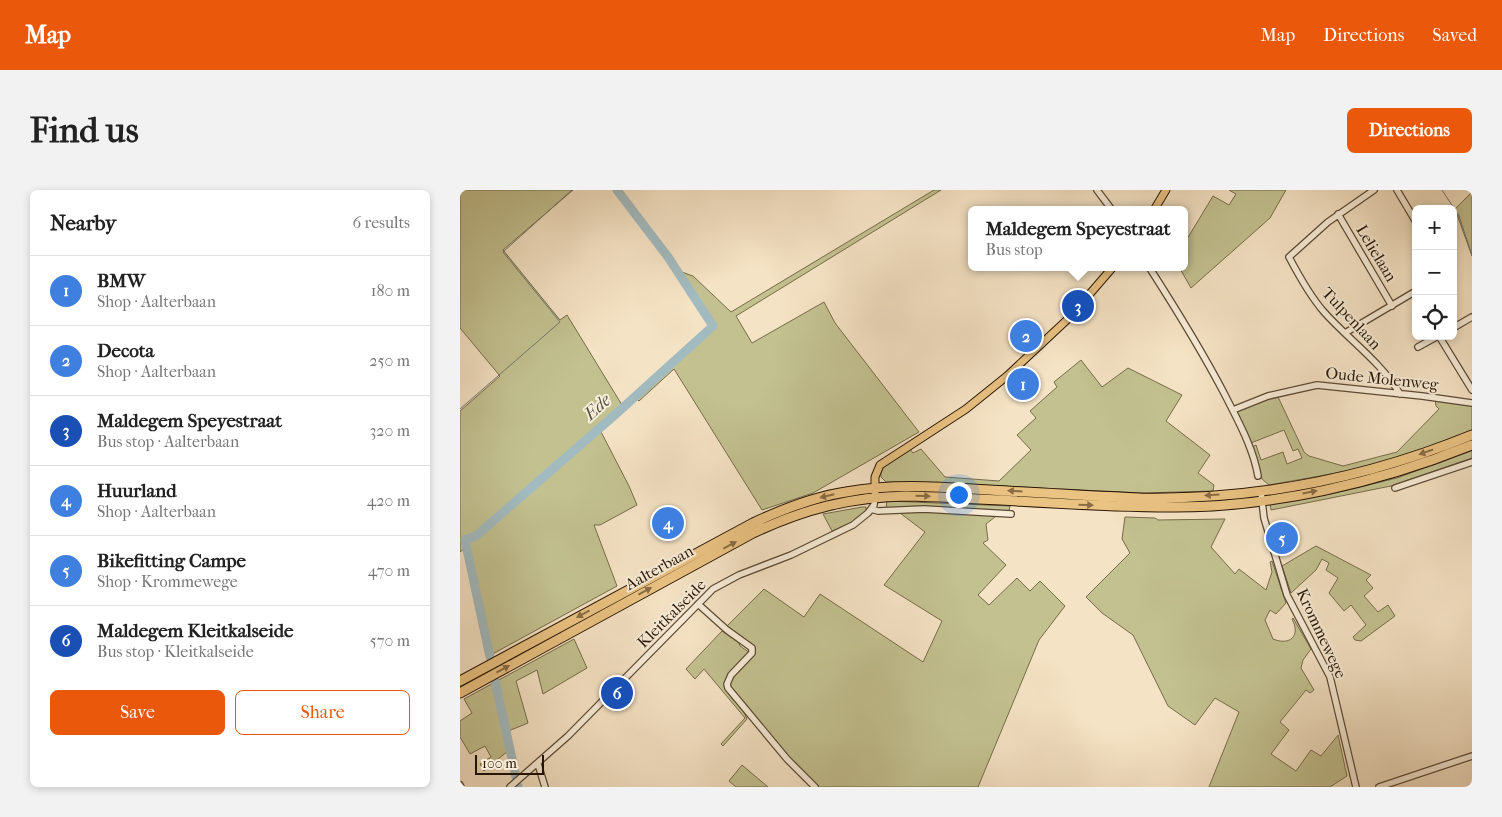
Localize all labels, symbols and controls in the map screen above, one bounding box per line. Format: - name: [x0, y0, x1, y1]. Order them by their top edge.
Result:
- text: Map: [25, 21, 71, 49]
- text: Map: [1261, 25, 1295, 46]
- text: Directions: [1323, 25, 1404, 46]
- text: Saved: [1432, 25, 1477, 46]
- button: Directions: [1347, 108, 1472, 153]
- text: Find us: [30, 110, 139, 151]
- map controls: [1412, 205, 1457, 340]
- button: +: [1412, 205, 1457, 250]
- popup: [968, 206, 1188, 271]
- text: Nearby: [50, 211, 116, 235]
- text: 6 results: [352, 213, 410, 232]
- text: Maldegem Speyestraat: [985, 218, 1171, 240]
- street label: Lelielaan: [1352, 221, 1401, 286]
- text: Bus stop: [985, 240, 1043, 259]
- button: −: [1412, 250, 1457, 295]
- text: BMW: [97, 270, 145, 292]
- text: 1: [63, 281, 69, 300]
- text: 180 m: [371, 281, 410, 300]
- street label: Tulpenlaan: [1318, 283, 1386, 354]
- pin: 3: [1062, 287, 1094, 325]
- text: Shop · Aalterbaan: [97, 292, 216, 311]
- button: locate: [1412, 295, 1457, 340]
- pin: 2: [1010, 317, 1042, 355]
- text: Decota: [97, 340, 154, 362]
- text: 2: [62, 351, 70, 370]
- text: 250 m: [369, 351, 410, 370]
- text: Shop · Aalterbaan: [97, 362, 216, 381]
- street label: Oude Molenweg: [1325, 363, 1440, 394]
- pin: 1: [1007, 365, 1039, 403]
- water label: Ede: [579, 390, 616, 425]
- text: Maldegem Speyestraat: [97, 410, 282, 432]
- text: 3: [63, 421, 69, 440]
- text: 320 m: [370, 421, 410, 440]
- text: Bus stop · Aalterbaan: [97, 432, 239, 451]
- one-way arrow: [1419, 449, 1434, 456]
- text: Huurland: [97, 480, 177, 502]
- your location: [946, 482, 972, 508]
- one-way arrow: [1006, 487, 1022, 495]
- one-way arrow: [1302, 488, 1318, 496]
- text: 4: [61, 491, 71, 510]
- text: 420 m: [367, 491, 410, 510]
- one-way arrow: [1204, 491, 1220, 499]
- one-way arrow: [819, 492, 834, 500]
- one-way arrow: [916, 492, 932, 500]
- one-way arrow: [1078, 501, 1094, 509]
- text: Shop · Aalterbaan: [97, 502, 216, 521]
- pin: 4: [652, 504, 684, 542]
- pin: 5: [1266, 519, 1298, 557]
- street label: Aalterbaan: [621, 541, 697, 594]
- one-way arrow: [723, 541, 737, 550]
- text: Bikefitting Campe: [97, 550, 246, 572]
- text: 5: [63, 561, 69, 580]
- text: 470 m: [368, 561, 410, 580]
- text: Shop · Krommewege: [97, 572, 238, 591]
- street label: Kleitkalseide: [633, 575, 710, 652]
- street label: Krommewege: [1293, 585, 1351, 681]
- one-way arrow: [638, 587, 653, 595]
- one-way arrow: [576, 610, 590, 618]
- text: Maldegem Kleitkalseide: [97, 620, 293, 642]
- text: 6: [62, 631, 70, 650]
- text: 570 m: [370, 631, 410, 650]
- text: Bus stop · Kleitkalseide: [97, 642, 254, 661]
- one-way arrow: [495, 665, 510, 673]
- pin: 6: [601, 674, 633, 712]
- button: Save: [50, 690, 225, 735]
- button: Share: [235, 690, 410, 735]
- scale bar: [475, 752, 544, 775]
- text: 100 m: [482, 755, 517, 772]

